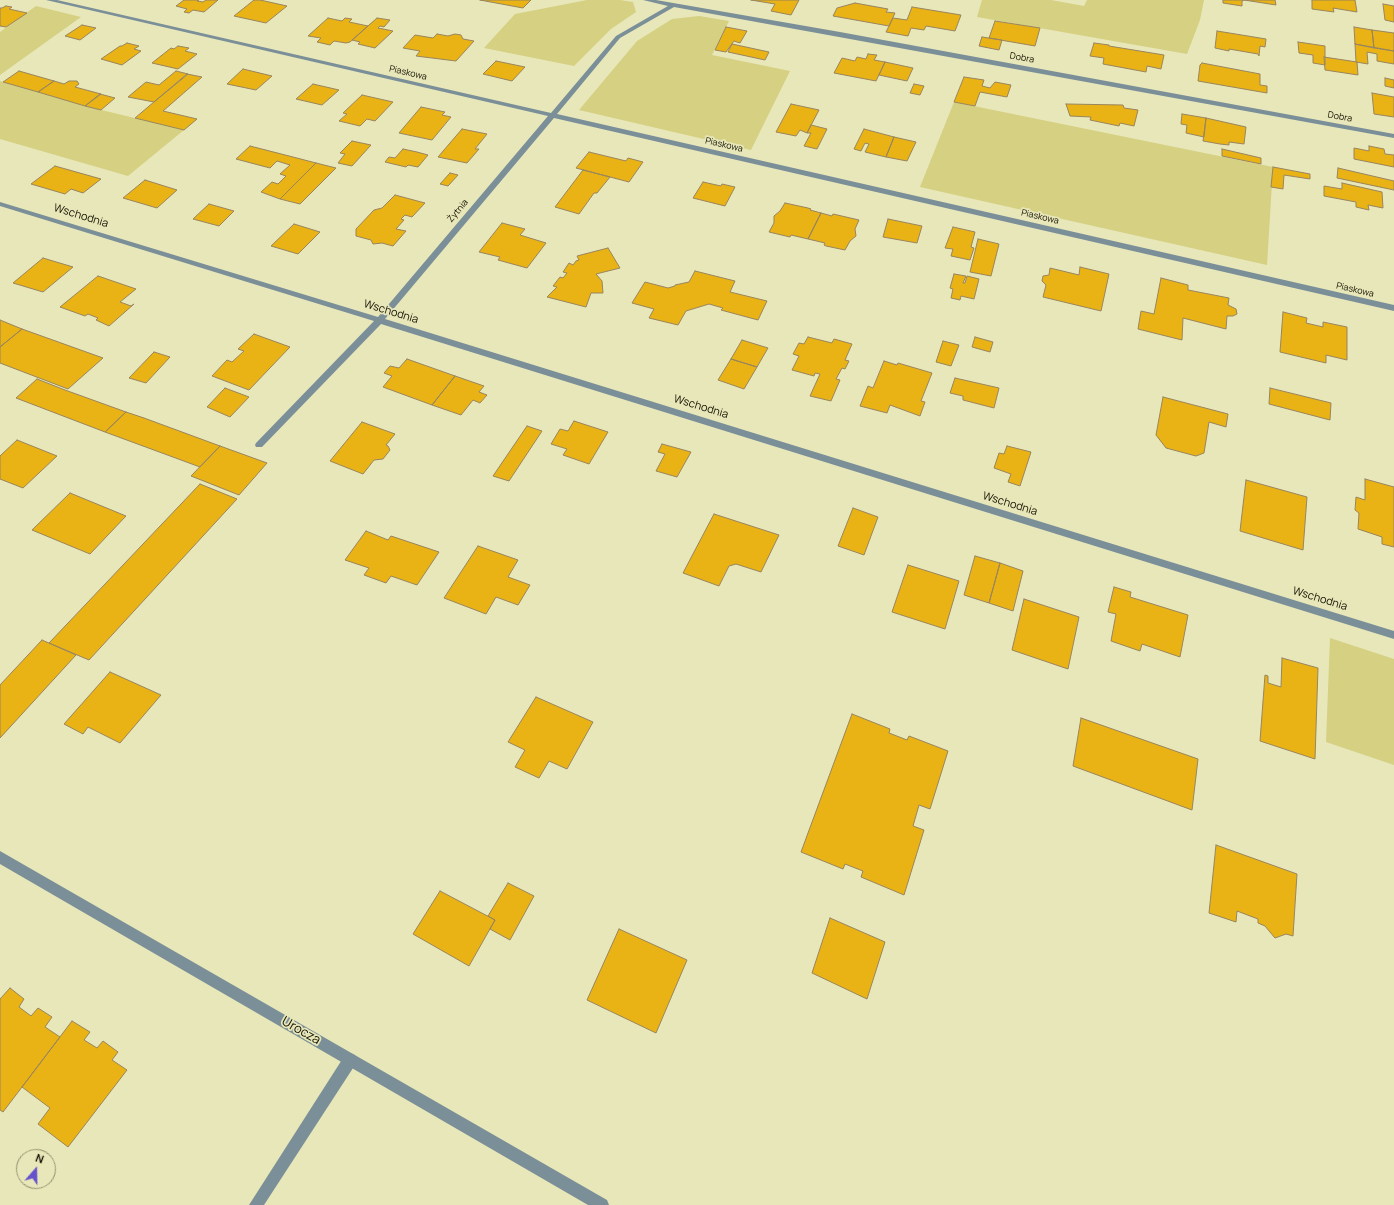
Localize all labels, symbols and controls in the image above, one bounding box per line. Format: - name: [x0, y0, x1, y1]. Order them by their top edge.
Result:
- street label: Dobra: [1009, 51, 1035, 65]
- street label: Piaskowa: [388, 63, 428, 83]
- street label: Dobra: [1327, 110, 1353, 124]
- street label: Piaskowa: [704, 135, 744, 155]
- street label: Żytnia: [445, 197, 471, 225]
- street label: Wschodnia: [52, 201, 110, 231]
- street label: Piaskowa: [1020, 207, 1060, 227]
- street label: Piaskowa: [1335, 280, 1375, 300]
- street label: Wschodnia: [362, 297, 420, 327]
- street label: Wschodnia: [672, 392, 730, 422]
- street label: Wschodnia: [981, 489, 1039, 519]
- street label: Wschodnia: [1291, 584, 1349, 614]
- street label: Urocza: [279, 1014, 323, 1048]
- north arrow: [16, 1149, 56, 1189]
- text: N: [34, 1150, 46, 1167]

